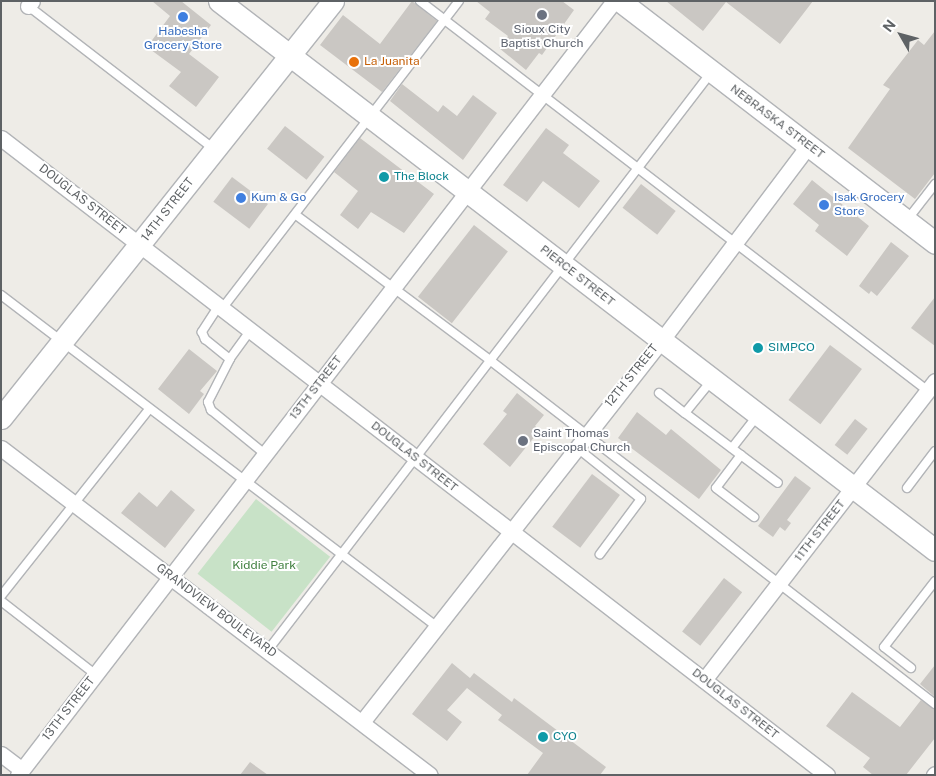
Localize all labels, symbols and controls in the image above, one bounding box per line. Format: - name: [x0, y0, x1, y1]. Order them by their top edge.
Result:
- marker: Sioux City Baptist Church: [536, 9, 548, 21]
- north arrow: [876, 10, 926, 60]
- marker: Habesha Grocery Store: [177, 11, 189, 23]
- text: N: [879, 17, 899, 35]
- place label: Sioux City Baptist Church: [501, 23, 583, 51]
- place label: Habesha Grocery Store: [144, 25, 222, 53]
- place label: La Juanita: [364, 55, 420, 69]
- marker: La Juanita: [348, 56, 360, 68]
- street label: NEBRASKA STREET: [727, 82, 827, 162]
- street label: DOUGLAS STREET: [36, 162, 128, 238]
- place label: The Block: [394, 170, 449, 184]
- marker: The Block: [378, 171, 390, 183]
- street label: 14TH STREET: [139, 175, 197, 245]
- place label: Kum & Go: [251, 191, 306, 205]
- place label: Isak Grocery Store: [834, 191, 905, 219]
- marker: Kum & Go: [235, 192, 247, 204]
- marker: Isak Grocery Store: [818, 199, 830, 211]
- street label: PIERCE STREET: [537, 242, 617, 310]
- place label: SIMPCO: [768, 341, 815, 355]
- street label: 12TH STREET: [602, 342, 662, 410]
- marker: SIMPCO: [752, 342, 764, 354]
- street label: 13TH STREET: [287, 353, 345, 423]
- street label: DOUGLAS STREET: [368, 419, 460, 495]
- place label: Saint Thomas Episcopal Church: [533, 427, 630, 455]
- marker: Saint Thomas Episcopal Church: [517, 435, 529, 447]
- street label: 11TH STREET: [791, 497, 849, 565]
- park label: Kiddie Park: [232, 559, 296, 573]
- street label: GRANDVIEW BOULEVARD: [153, 561, 279, 661]
- street label: DOUGLAS STREET: [689, 666, 781, 742]
- street label: 13TH STREET: [40, 674, 98, 744]
- place label: CYO: [553, 730, 577, 744]
- marker: CYO: [537, 731, 549, 743]

